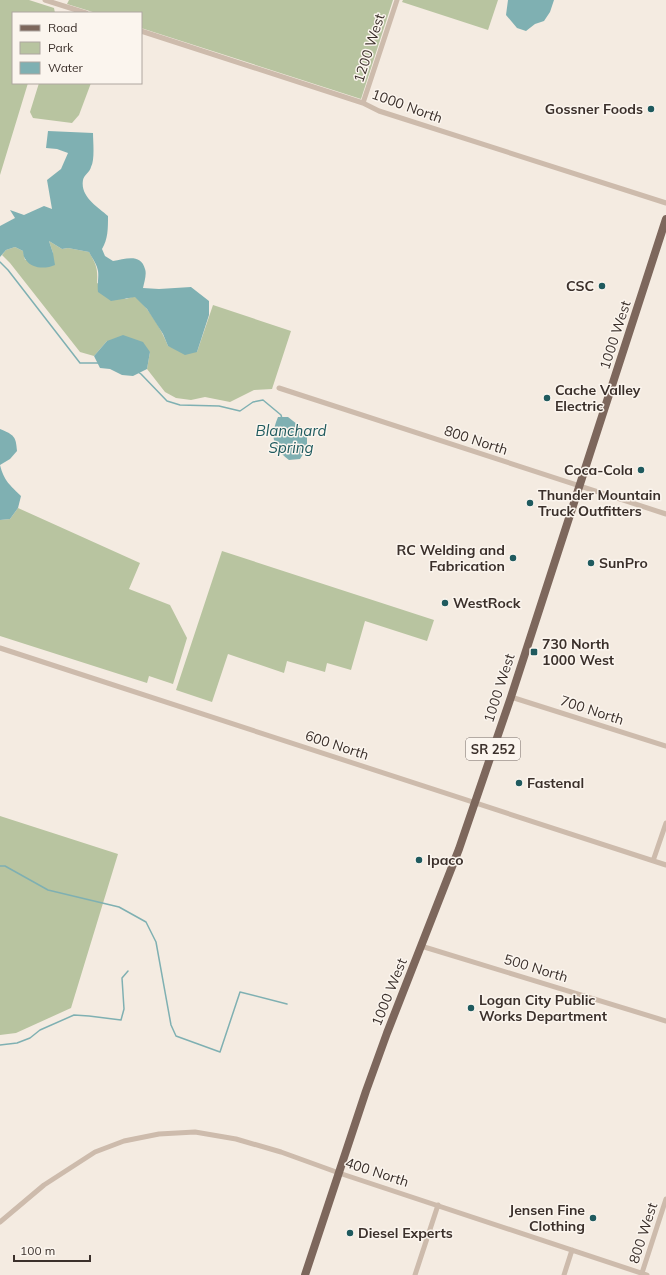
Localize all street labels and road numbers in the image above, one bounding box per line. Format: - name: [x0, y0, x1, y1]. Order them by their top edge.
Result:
- street label: 1200 West: [349, 11, 389, 85]
- street label: 1000 North: [369, 85, 445, 127]
- street label: 1000 West: [595, 298, 635, 372]
- street label: 800 North: [442, 421, 510, 459]
- street label: 1000 West: [479, 651, 519, 725]
- street label: 700 North: [558, 691, 626, 729]
- street label: 600 North: [303, 726, 371, 764]
- road number: SR 252: [466, 738, 520, 760]
- street label: 500 North: [502, 950, 570, 986]
- street label: 1000 West: [367, 955, 411, 1028]
- street label: 400 North: [343, 1153, 411, 1191]
- street label: 800 West: [625, 1200, 661, 1266]

